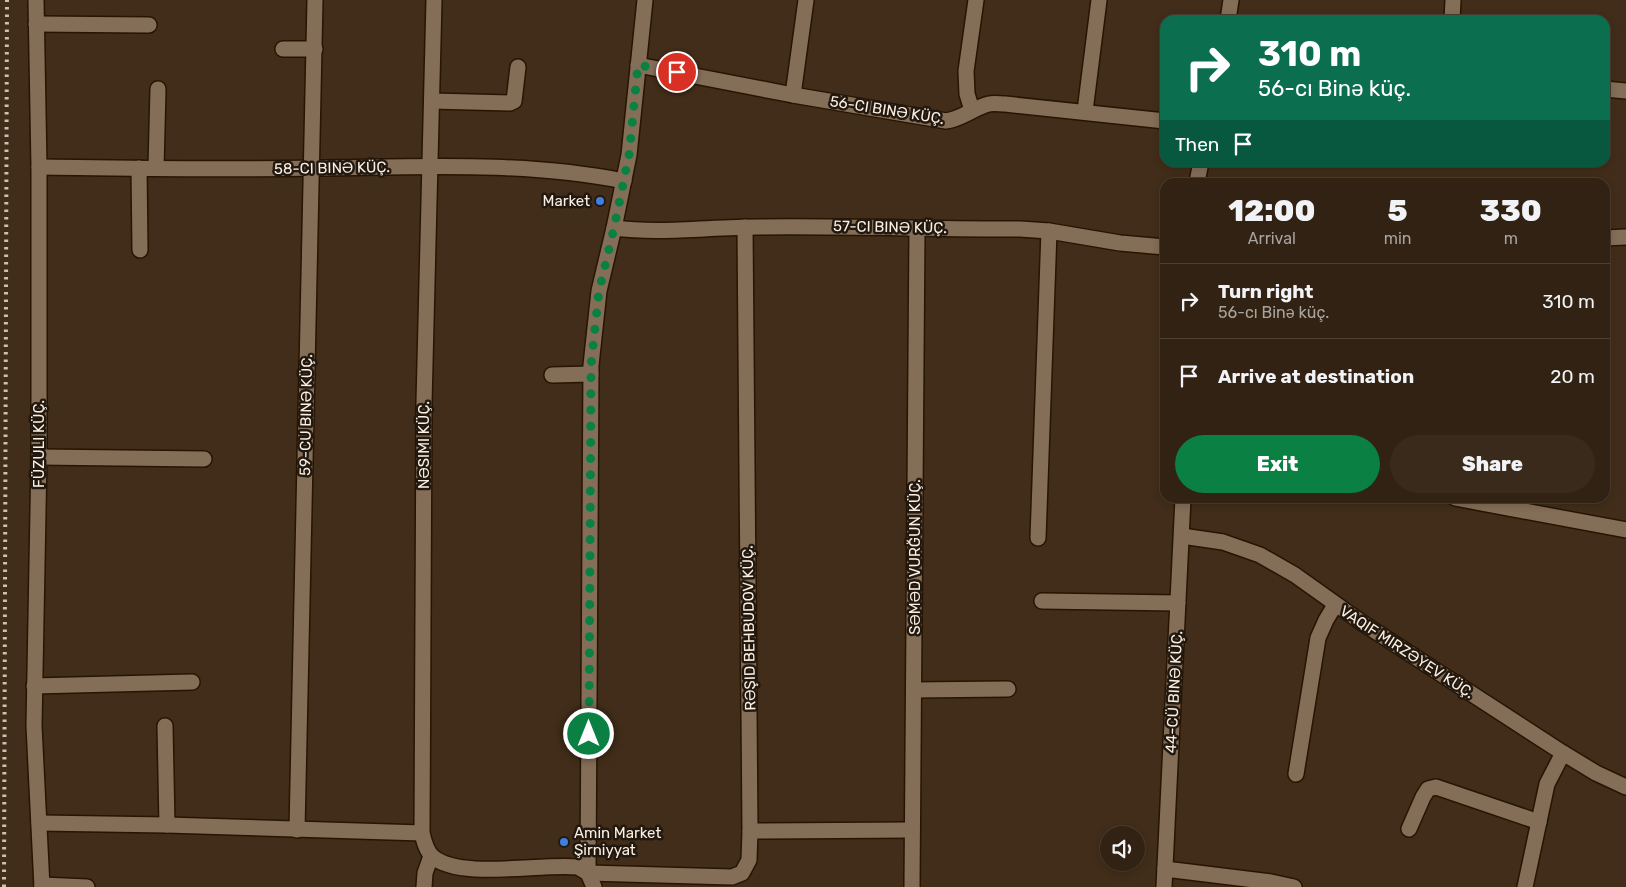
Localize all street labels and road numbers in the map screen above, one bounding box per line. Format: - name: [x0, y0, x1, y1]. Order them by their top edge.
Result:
- street label: 56-CI BINƏ KÜÇ.: [829, 92, 945, 128]
- street label: 58-CI BINƏ KÜÇ.: [274, 158, 390, 178]
- street label: 57-CI BINƏ KÜÇ.: [833, 217, 947, 237]
- street label: 59-CU BINƏ KÜÇ.: [296, 354, 316, 476]
- street label: FÜZULI KÜÇ.: [30, 400, 48, 488]
- street label: NƏSIMI KÜÇ.: [415, 401, 433, 489]
- street label: SƏMƏD VURĞUN KÜÇ.: [906, 479, 924, 635]
- street label: RƏŞID BEHBUDOV KÜÇ.: [739, 545, 759, 711]
- street label: VAQIF MIRZƏYEV KÜÇ.: [1337, 602, 1477, 702]
- street label: 44-CÜ BINƏ KÜÇ.: [1162, 630, 1186, 754]

